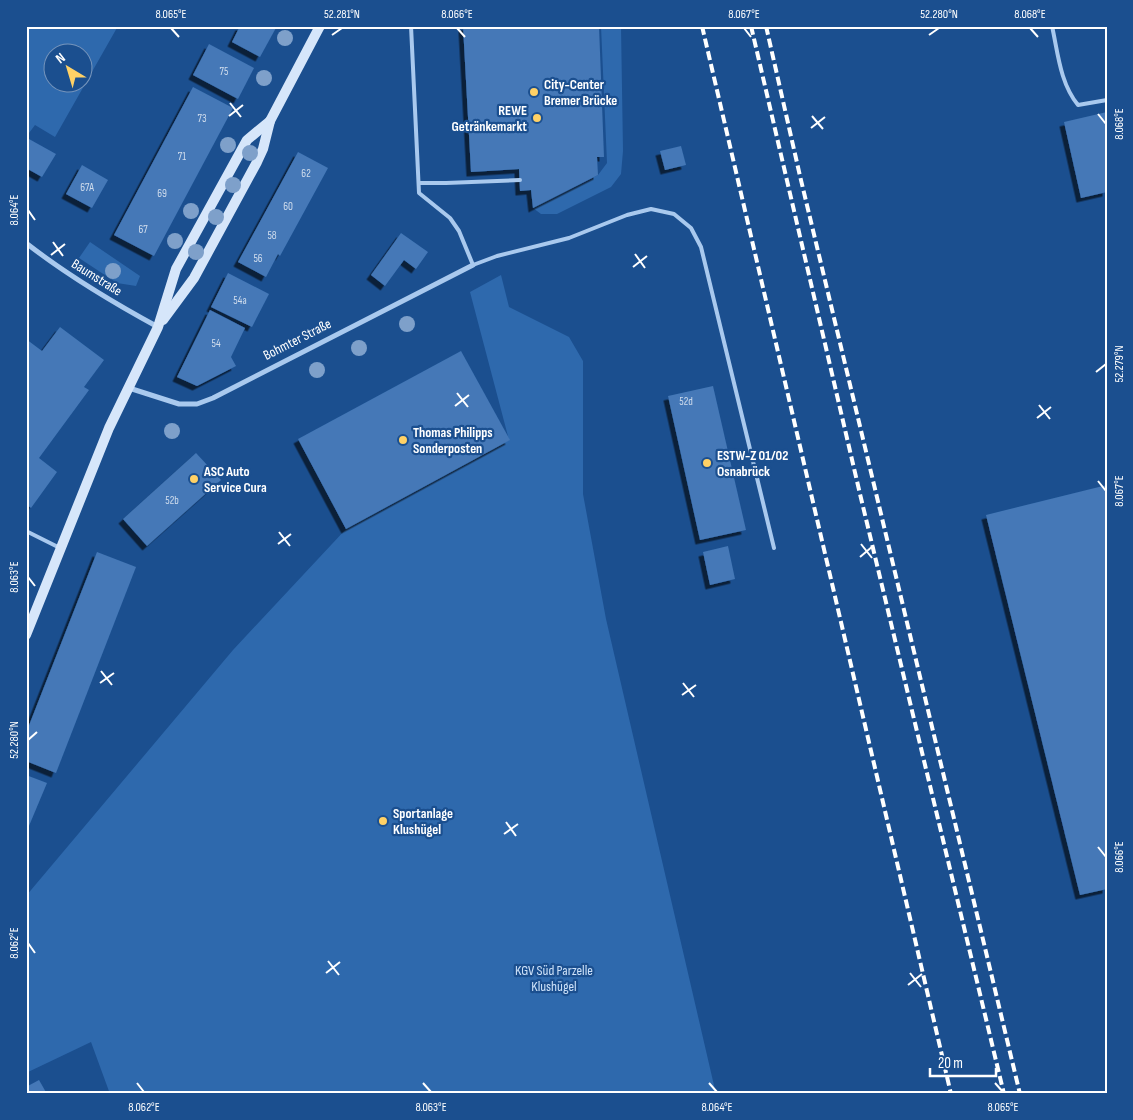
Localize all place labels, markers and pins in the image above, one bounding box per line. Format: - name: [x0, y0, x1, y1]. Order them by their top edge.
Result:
- place label: City-Center Bremer Brücke: [544, 76, 617, 109]
- marker: City-Center Bremer Brücke: [528, 86, 540, 98]
- place label: REWE Getränkemarkt: [451, 102, 527, 135]
- marker: REWE Getränkemarkt: [531, 112, 543, 124]
- place label: Thomas Philipps Sonderposten: [413, 424, 493, 457]
- marker: Thomas Philipps Sonderposten: [397, 434, 409, 446]
- place label: ESTW-Z 01/02 Osnabrück: [717, 447, 788, 480]
- marker: ESTW-Z 01/02 Osnabrück: [701, 457, 713, 469]
- place label: ASC Auto Service Cura: [203, 463, 267, 496]
- marker: ASC Auto Service Cura: [188, 473, 200, 485]
- place label: Sportanlage Klushügel: [393, 805, 453, 838]
- marker: Sportanlage Klushügel: [377, 815, 389, 827]

